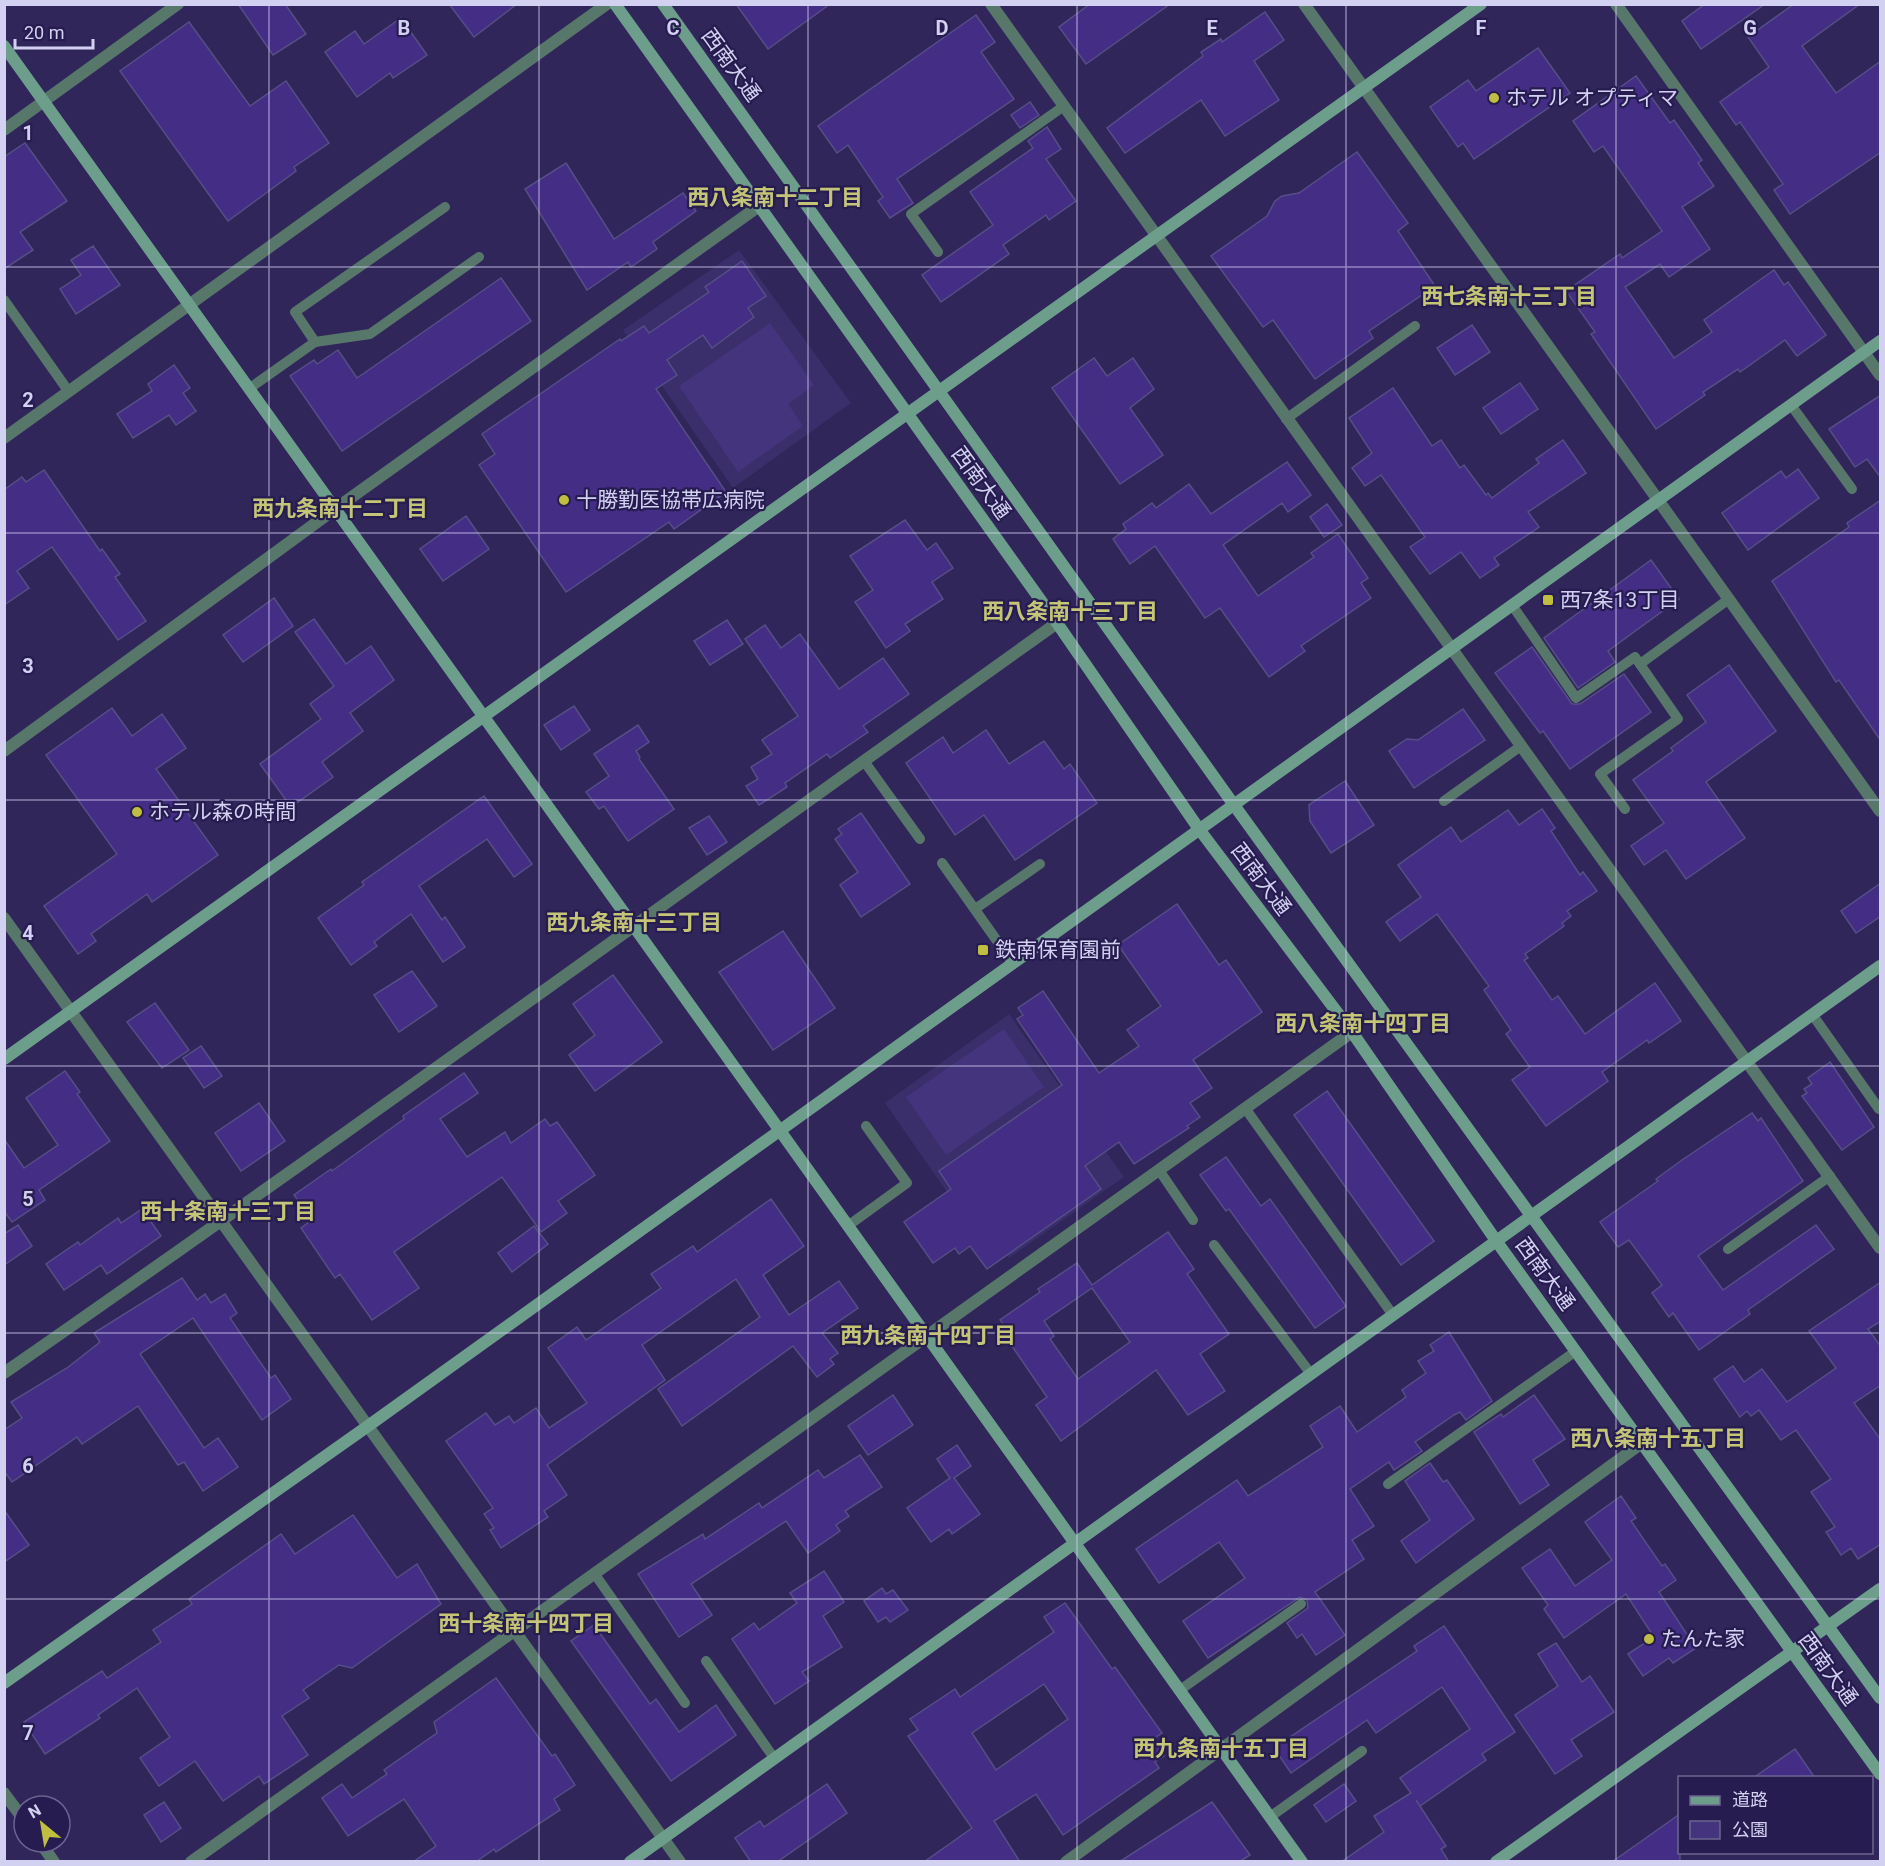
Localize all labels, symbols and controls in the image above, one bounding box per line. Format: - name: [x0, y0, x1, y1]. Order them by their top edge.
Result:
- scale bar: [15, 12, 93, 50]
- text: B: [398, 16, 410, 40]
- text: C: [666, 16, 680, 40]
- text: D: [936, 16, 949, 40]
- text: E: [1206, 16, 1218, 40]
- text: F: [1476, 16, 1487, 40]
- text: G: [1743, 16, 1757, 40]
- text: 20 m: [24, 22, 64, 43]
- street label: 西南大通: [697, 24, 765, 106]
- place label: ホテル オプティマ: [1506, 86, 1678, 110]
- marker: ホテル オプティマ: [1487, 91, 1501, 105]
- text: 1: [22, 121, 34, 145]
- district label: 西八条南十二丁目: [687, 185, 863, 210]
- district label: 西七条南十三丁目: [1421, 284, 1597, 309]
- text: 2: [22, 388, 34, 412]
- street label: 西南大通: [947, 442, 1015, 524]
- place label: 十勝勤医協帯広病院: [576, 488, 765, 512]
- marker: 十勝勤医協帯広病院: [557, 493, 571, 507]
- district label: 西九条南十二丁目: [252, 496, 428, 521]
- place label: 西7条13丁目: [1560, 588, 1679, 612]
- marker: 西7条13丁目: [1541, 593, 1555, 607]
- district label: 西八条南十三丁目: [982, 599, 1158, 624]
- text: 3: [22, 654, 34, 678]
- place label: ホテル森の時間: [149, 800, 296, 824]
- marker: ホテル森の時間: [130, 805, 144, 819]
- street label: 西南大通: [1226, 838, 1296, 920]
- district label: 西九条南十三丁目: [546, 910, 722, 935]
- text: 4: [22, 921, 34, 945]
- place label: 鉄南保育園前: [995, 938, 1121, 962]
- marker: 鉄南保育園前: [976, 943, 990, 957]
- district label: 西八条南十四丁目: [1275, 1011, 1451, 1036]
- text: 5: [22, 1187, 34, 1211]
- district label: 西十条南十三丁目: [140, 1199, 316, 1224]
- street label: 西南大通: [1511, 1233, 1579, 1315]
- district label: 西九条南十四丁目: [840, 1323, 1016, 1348]
- district label: 西八条南十五丁目: [1570, 1426, 1746, 1451]
- text: 6: [22, 1454, 34, 1478]
- district label: 西十条南十四丁目: [438, 1611, 614, 1636]
- place label: たんた家: [1661, 1627, 1745, 1651]
- street label: 西南大通: [1794, 1628, 1862, 1710]
- marker: たんた家: [1642, 1632, 1656, 1646]
- text: 7: [22, 1721, 34, 1745]
- district label: 西九条南十五丁目: [1133, 1736, 1309, 1761]
- legend: [1678, 1776, 1873, 1854]
- text: 道路: [1732, 1789, 1768, 1810]
- north arrow: [12, 1794, 72, 1854]
- text: N: [25, 1800, 44, 1822]
- text: 公園: [1732, 1819, 1768, 1840]

